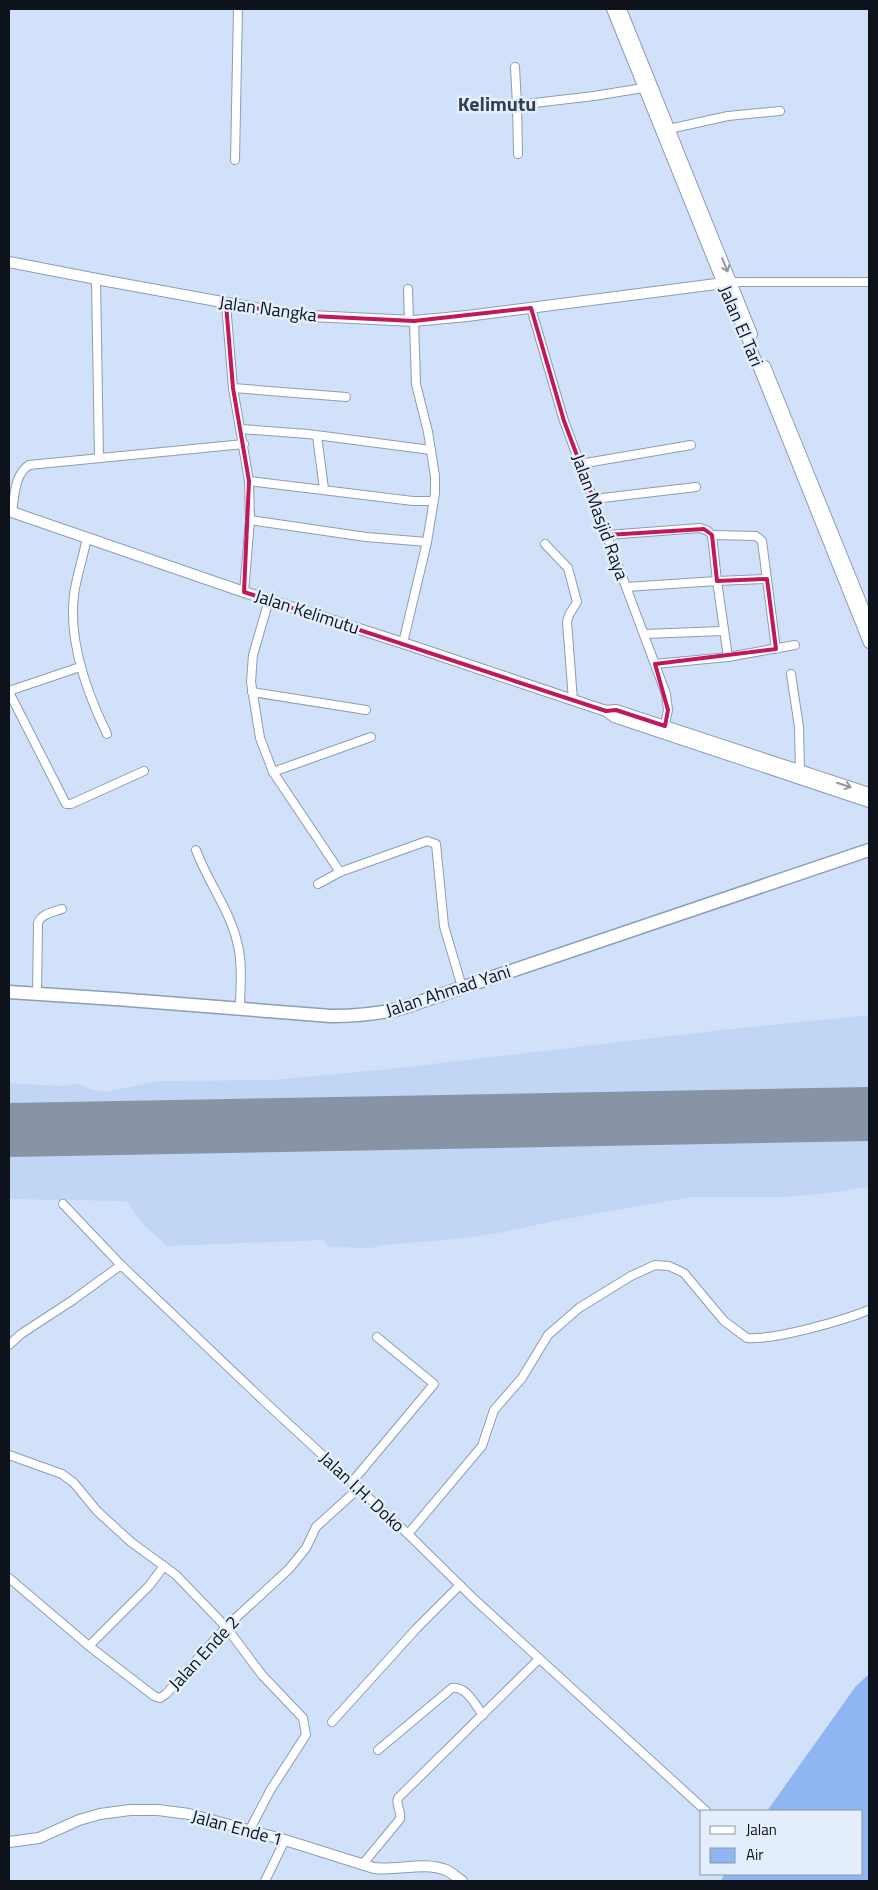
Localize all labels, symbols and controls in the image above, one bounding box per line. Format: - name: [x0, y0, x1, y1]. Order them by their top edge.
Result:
- district label: Kelimutu: [458, 88, 536, 119]
- one-way arrow: [721, 257, 730, 272]
- street label: Jalan El Tari: [712, 281, 771, 371]
- street label: Jalan Nangka: [217, 288, 319, 329]
- street label: Jalan Masjid Raya: [565, 450, 636, 584]
- street label: Jalan Kelimutu: [251, 582, 363, 641]
- one-way arrow: [836, 780, 852, 790]
- street label: Jalan Ahmad Yani: [382, 958, 514, 1023]
- street label: Jalan I.H. Doko: [314, 1445, 411, 1538]
- street label: Jalan Ende 2: [162, 1609, 245, 1696]
- street label: Jalan Ende 1: [189, 1802, 286, 1853]
- legend: [700, 1810, 863, 1875]
- text: Jalan: [746, 1818, 777, 1841]
- text: Air: [746, 1843, 763, 1866]

